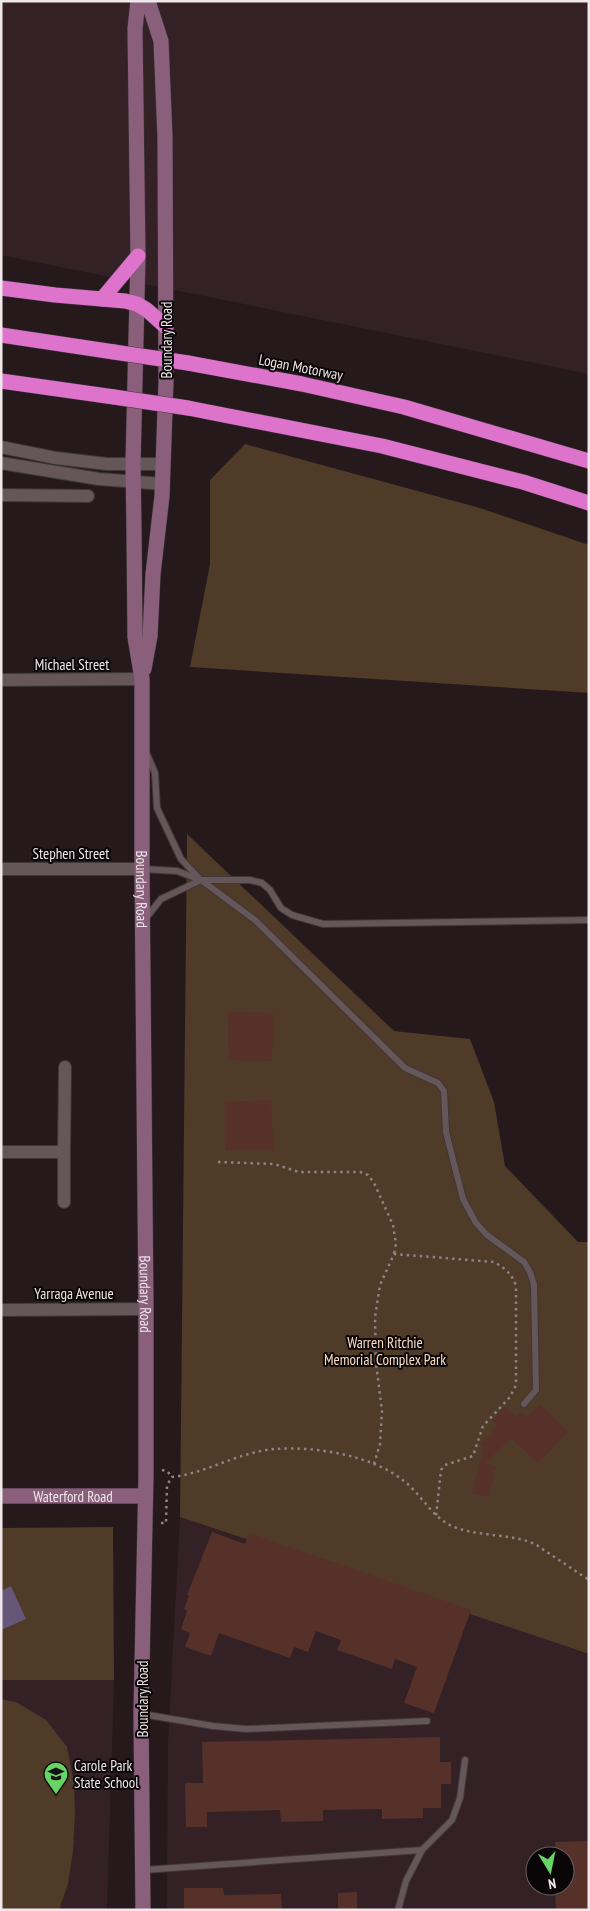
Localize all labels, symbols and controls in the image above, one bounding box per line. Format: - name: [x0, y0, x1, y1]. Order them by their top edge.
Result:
- street label: Boundary Road: [157, 301, 176, 379]
- street label: Logan Motorway: [257, 350, 345, 385]
- street label: Michael Street: [35, 655, 109, 674]
- street label: Stephen Street: [33, 844, 109, 863]
- street label: Boundary Road: [133, 850, 152, 928]
- street label: Boundary Road: [136, 1255, 156, 1333]
- street label: Yarraga Avenue: [34, 1284, 114, 1303]
- park label: Warren Ritchie Memorial Complex Park: [324, 1333, 446, 1369]
- street label: Waterford Road: [33, 1487, 113, 1506]
- street label: Boundary Road: [133, 1660, 152, 1738]
- place label: Carole Park State School: [74, 1756, 139, 1792]
- school or university icon: Carole Park State School: [43, 1761, 69, 1795]
- north arrow: [525, 1846, 575, 1896]
- text: N: [547, 1874, 558, 1893]

